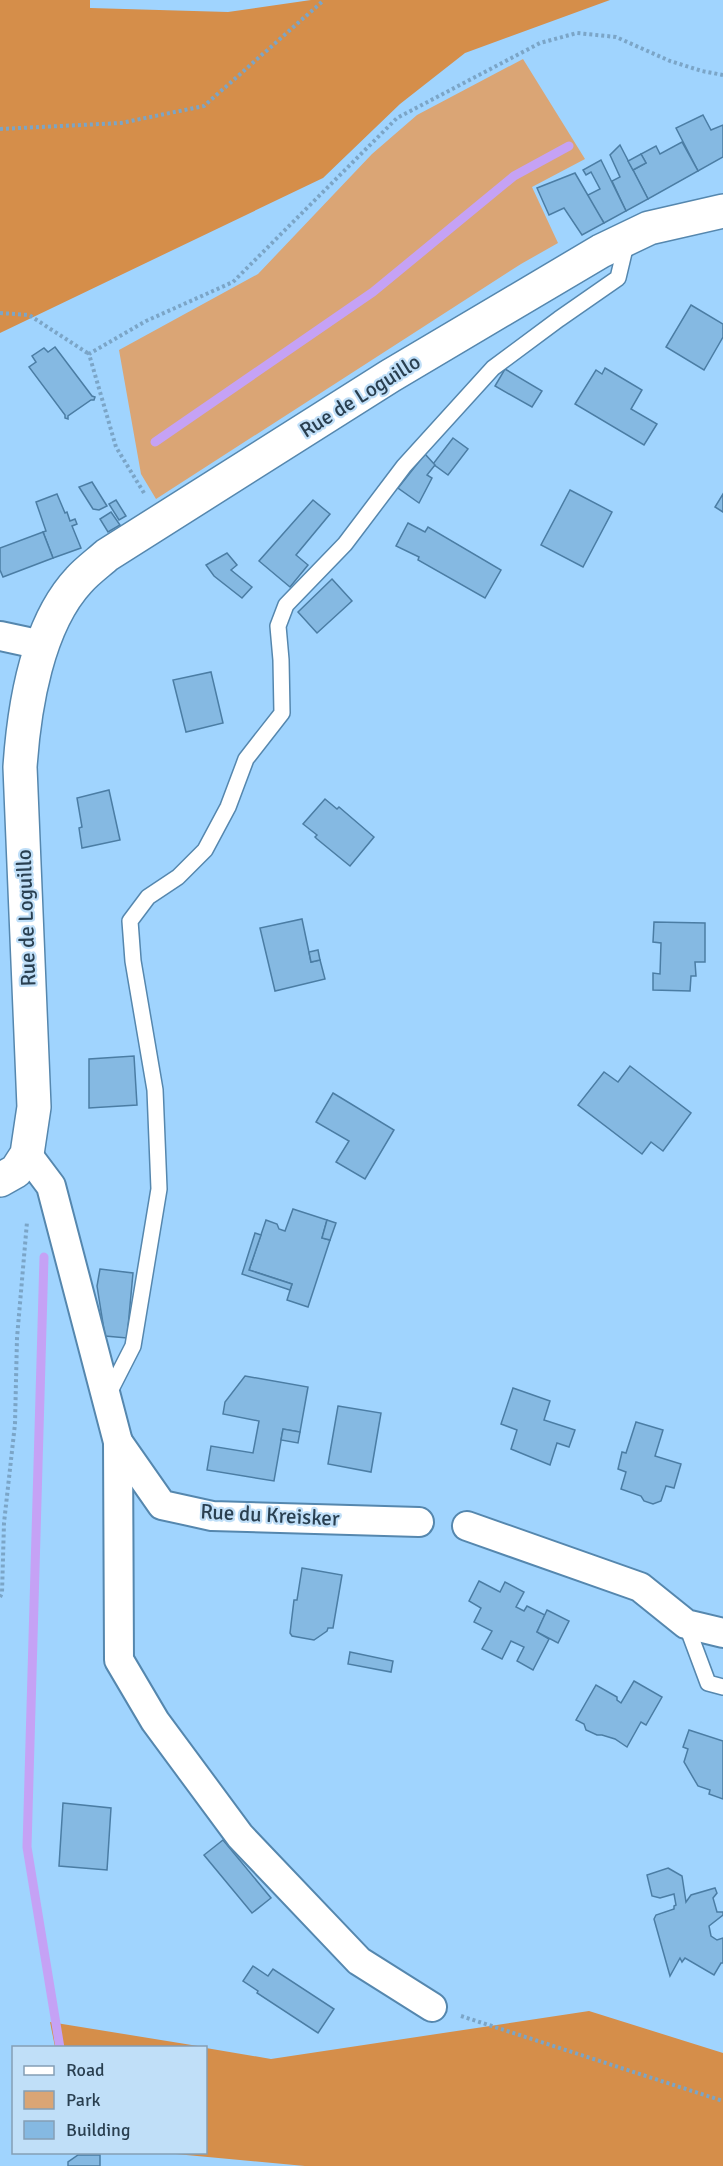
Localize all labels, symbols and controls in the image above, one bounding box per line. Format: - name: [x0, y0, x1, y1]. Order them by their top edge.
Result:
- street label: Rue de Loguillo: [295, 349, 425, 443]
- street label: Rue de Loguillo: [11, 849, 41, 987]
- street label: Rue du Kreisker: [200, 1498, 341, 1532]
- legend: [12, 2046, 207, 2154]
- text: Road: [66, 2059, 105, 2081]
- text: Park: [66, 2089, 101, 2111]
- text: Building: [66, 2119, 130, 2141]

